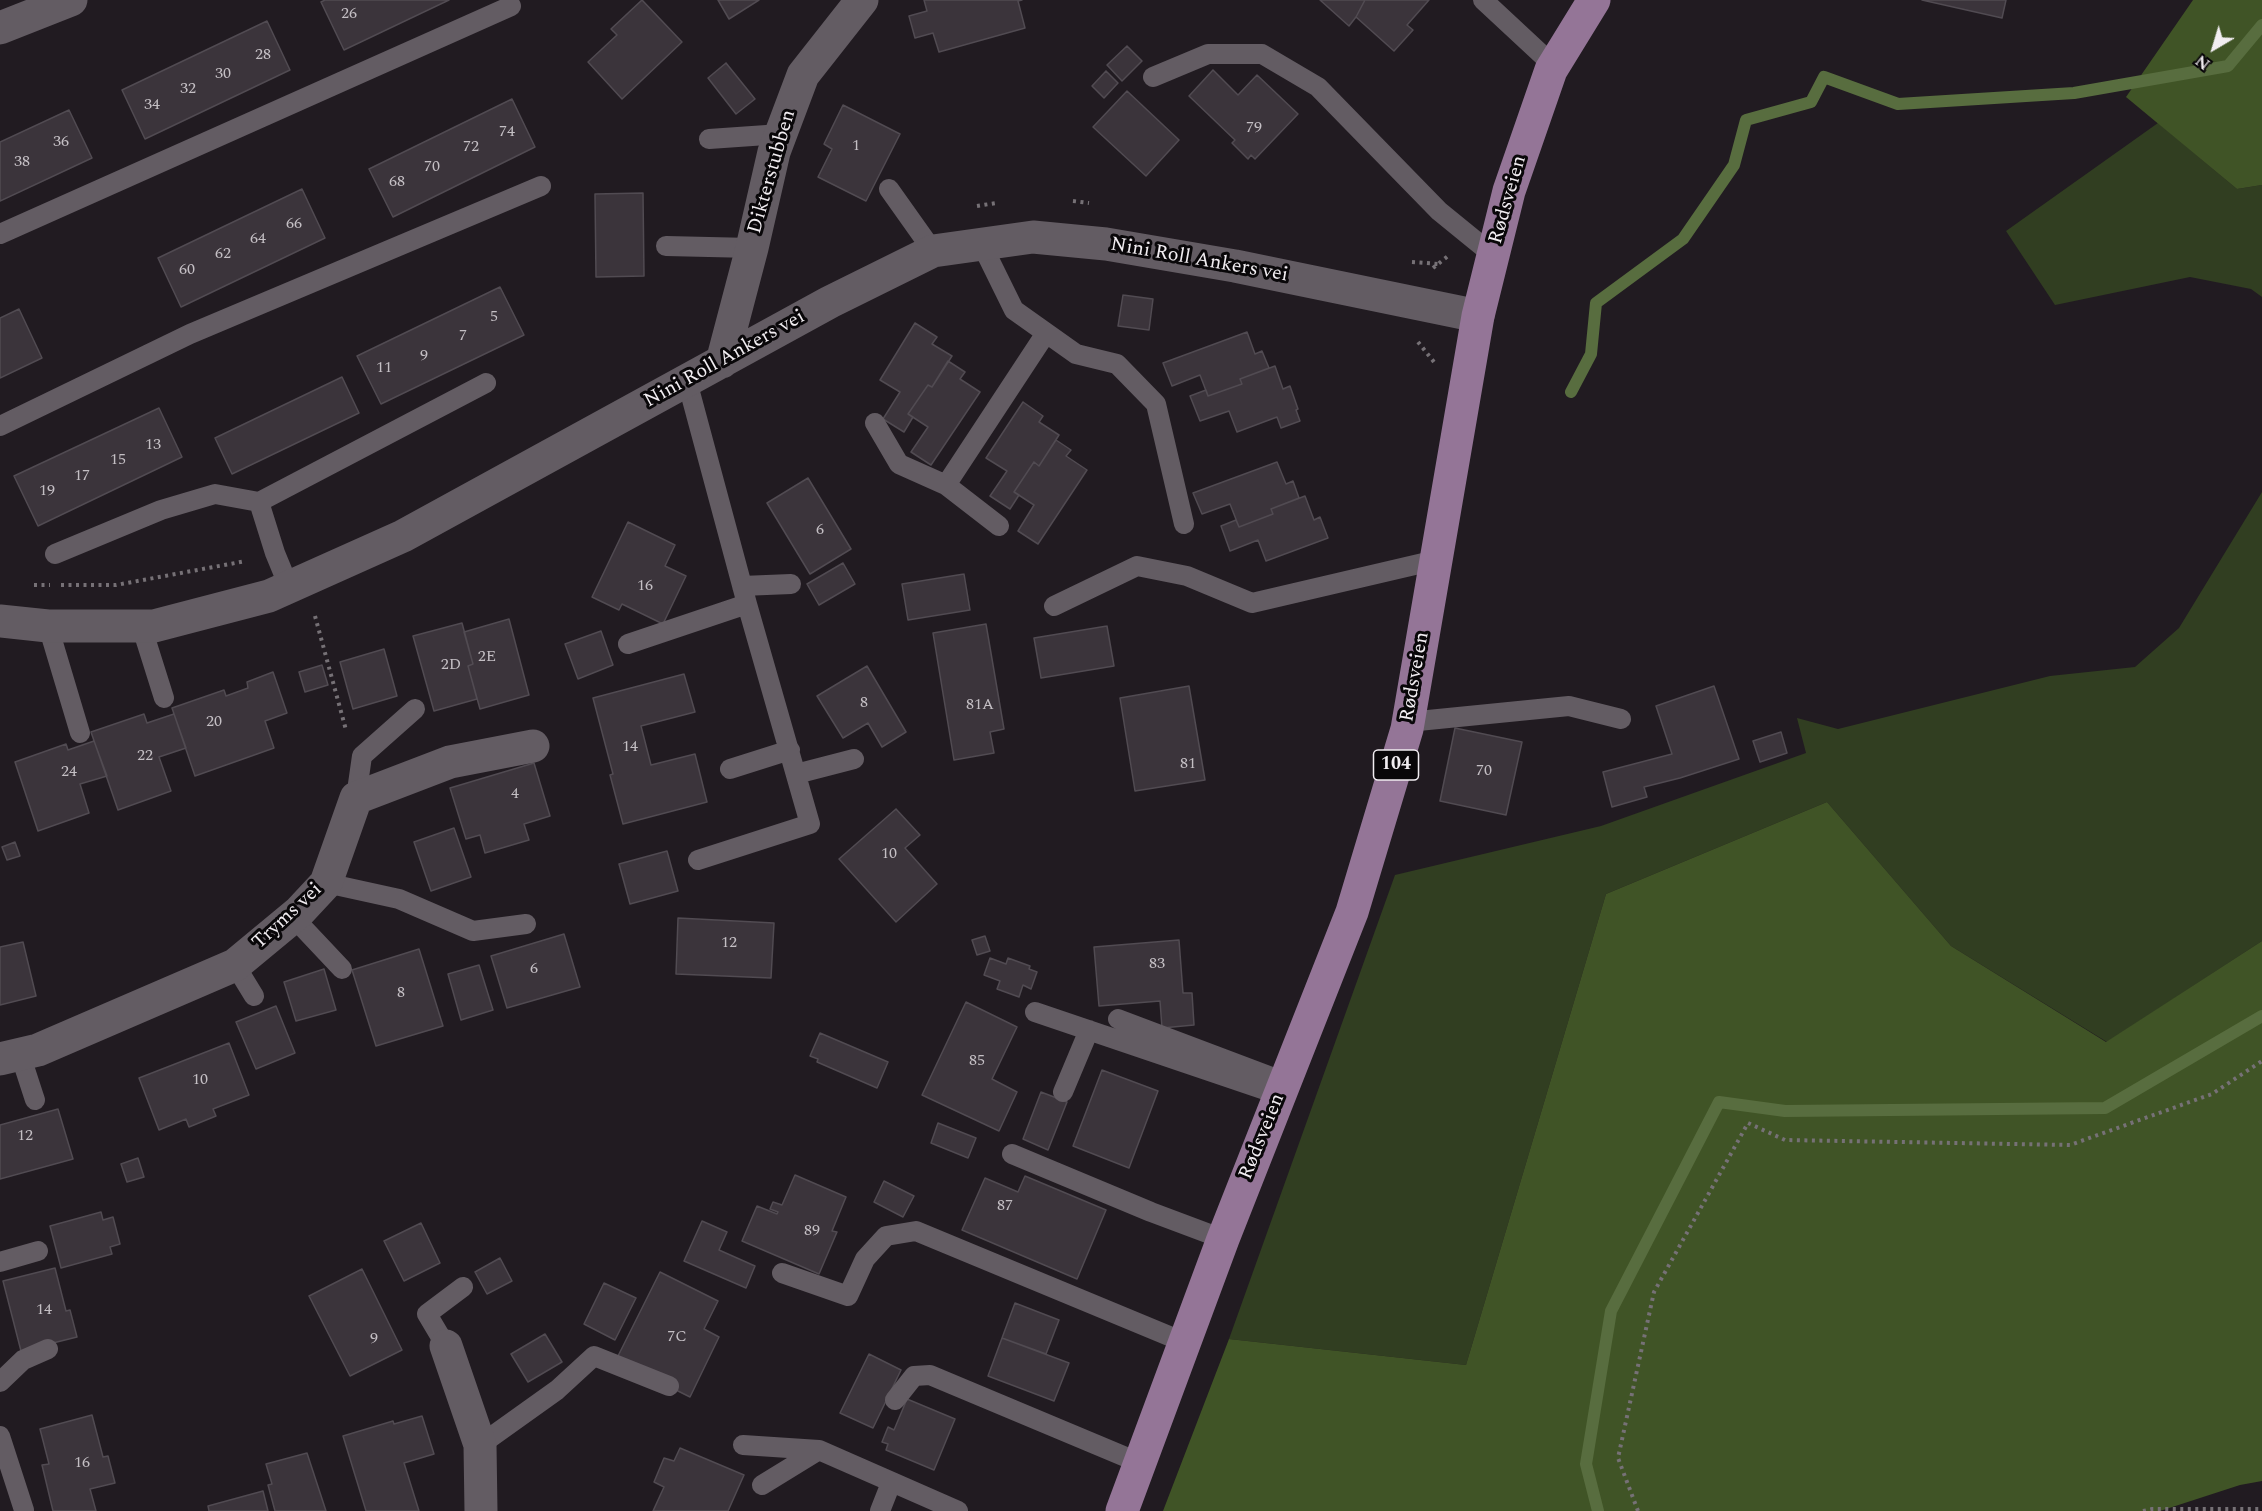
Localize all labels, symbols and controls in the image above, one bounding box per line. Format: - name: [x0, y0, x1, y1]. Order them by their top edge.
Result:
- house number: 26: [341, 5, 357, 25]
- north arrow: [2184, 18, 2244, 78]
- house number: 28: [255, 46, 271, 66]
- text: N: [2190, 49, 2215, 76]
- house number: 30: [215, 65, 231, 85]
- house number: 32: [180, 80, 196, 100]
- house number: 34: [144, 96, 160, 116]
- street label: Dikterstubben: [744, 107, 802, 237]
- house number: 79: [1246, 119, 1262, 139]
- house number: 74: [499, 123, 515, 143]
- house number: 36: [53, 133, 69, 153]
- house number: 1: [852, 137, 860, 157]
- house number: 72: [463, 138, 479, 158]
- house number: 38: [14, 153, 30, 173]
- street label: Rødsveien: [1485, 153, 1533, 247]
- house number: 70: [424, 158, 440, 178]
- house number: 68: [389, 173, 405, 193]
- house number: 66: [286, 215, 302, 235]
- house number: 64: [250, 230, 266, 250]
- street label: Nini Roll Ankers vei: [1108, 234, 1290, 288]
- house number: 62: [215, 245, 231, 265]
- house number: 60: [179, 261, 195, 281]
- street label: Nini Roll Ankers vei: [640, 306, 810, 414]
- house number: 5: [490, 308, 498, 328]
- house number: 7: [459, 327, 467, 347]
- house number: 9: [420, 347, 428, 367]
- house number: 11: [376, 359, 392, 379]
- house number: 13: [145, 436, 161, 456]
- house number: 15: [110, 451, 126, 471]
- house number: 17: [74, 467, 90, 487]
- house number: 19: [39, 482, 55, 502]
- house number: 6: [816, 521, 824, 541]
- house number: 16: [637, 577, 653, 597]
- street label: Rødsveien: [1396, 630, 1436, 724]
- house number: 2E: [478, 648, 496, 668]
- house number: 2D: [441, 656, 461, 676]
- house number: 8: [860, 694, 868, 714]
- house number: 81A: [966, 696, 994, 716]
- house number: 20: [206, 713, 222, 733]
- house number: 14: [622, 738, 638, 758]
- house number: 22: [137, 747, 153, 767]
- road number: 104: [1374, 750, 1418, 780]
- house number: 81: [1180, 755, 1196, 775]
- house number: 70: [1476, 762, 1492, 782]
- house number: 24: [61, 763, 77, 783]
- house number: 4: [511, 785, 519, 805]
- house number: 10: [881, 845, 897, 865]
- street label: Tryms vei: [248, 879, 328, 955]
- house number: 12: [721, 934, 737, 954]
- house number: 83: [1149, 955, 1165, 975]
- house number: 6: [530, 960, 538, 980]
- house number: 8: [397, 984, 405, 1004]
- house number: 85: [969, 1052, 985, 1072]
- house number: 10: [192, 1071, 208, 1091]
- street label: Rødsveien: [1235, 1090, 1291, 1184]
- house number: 12: [17, 1127, 33, 1147]
- house number: 87: [997, 1197, 1013, 1217]
- house number: 89: [804, 1222, 820, 1242]
- house number: 14: [36, 1301, 52, 1321]
- house number: 7C: [667, 1328, 687, 1348]
- house number: 9: [370, 1330, 378, 1350]
- house number: 16: [74, 1454, 90, 1474]

